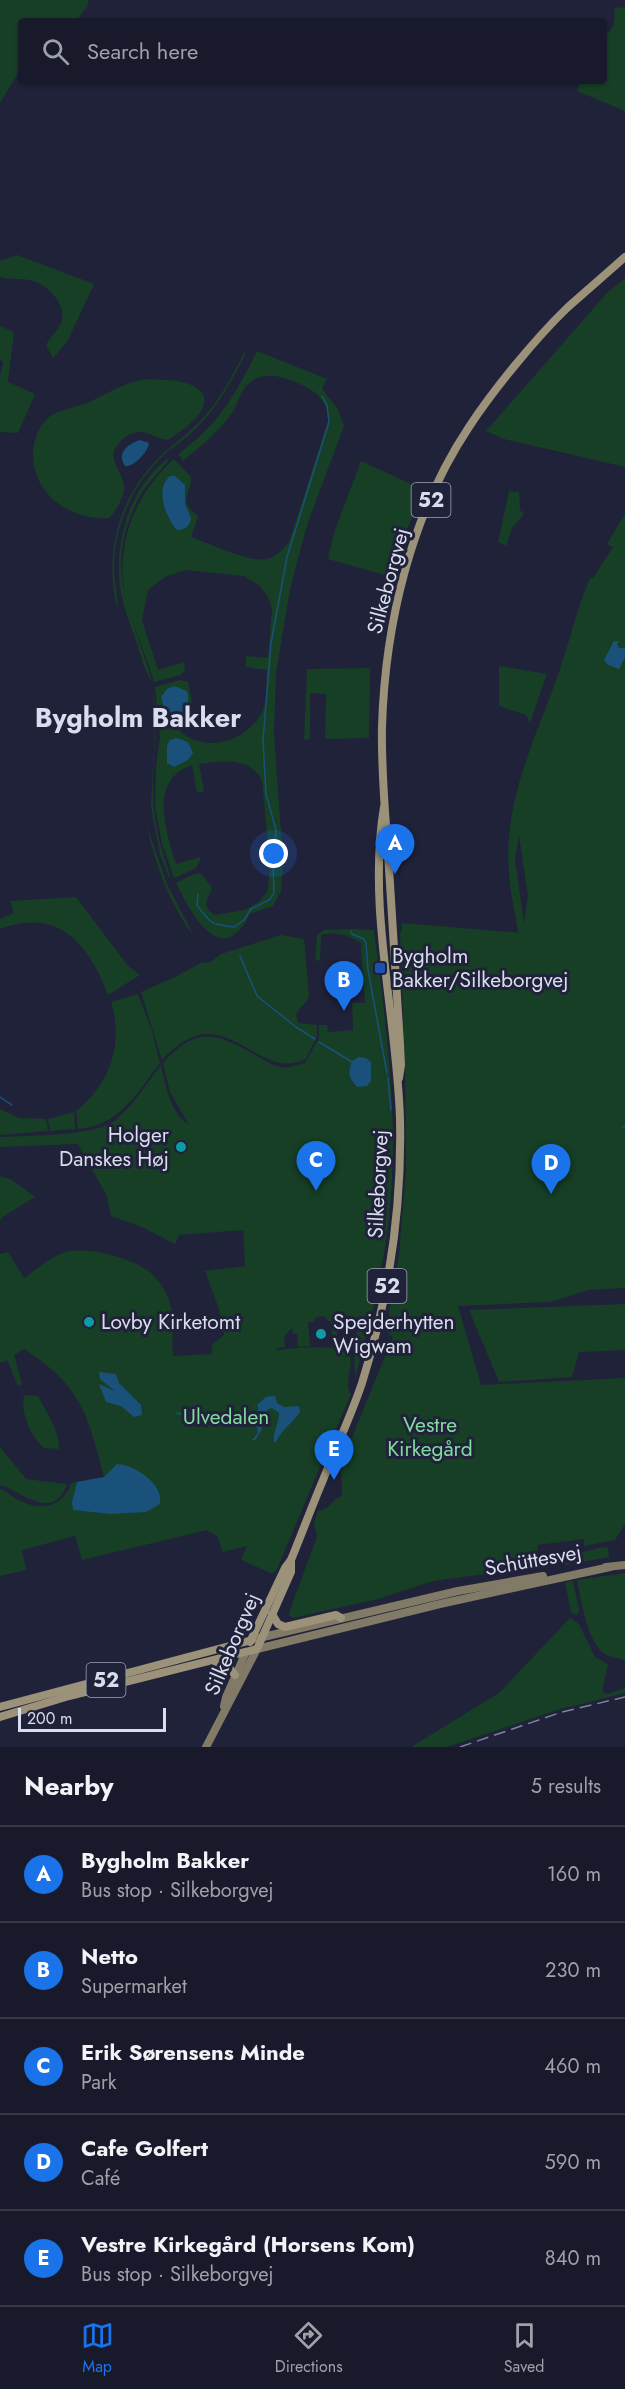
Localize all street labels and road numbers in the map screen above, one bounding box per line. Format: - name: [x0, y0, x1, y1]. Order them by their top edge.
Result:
- road number: 52: [412, 483, 450, 517]
- street label: Silkeborgvej: [359, 525, 417, 637]
- street label: Silkeborgvej: [360, 1129, 396, 1239]
- road number: 52: [368, 1269, 406, 1303]
- street label: Schüttesvej: [482, 1537, 584, 1583]
- street label: Silkeborgvej: [197, 1588, 267, 1700]
- road number: 52: [86, 1663, 126, 1697]

